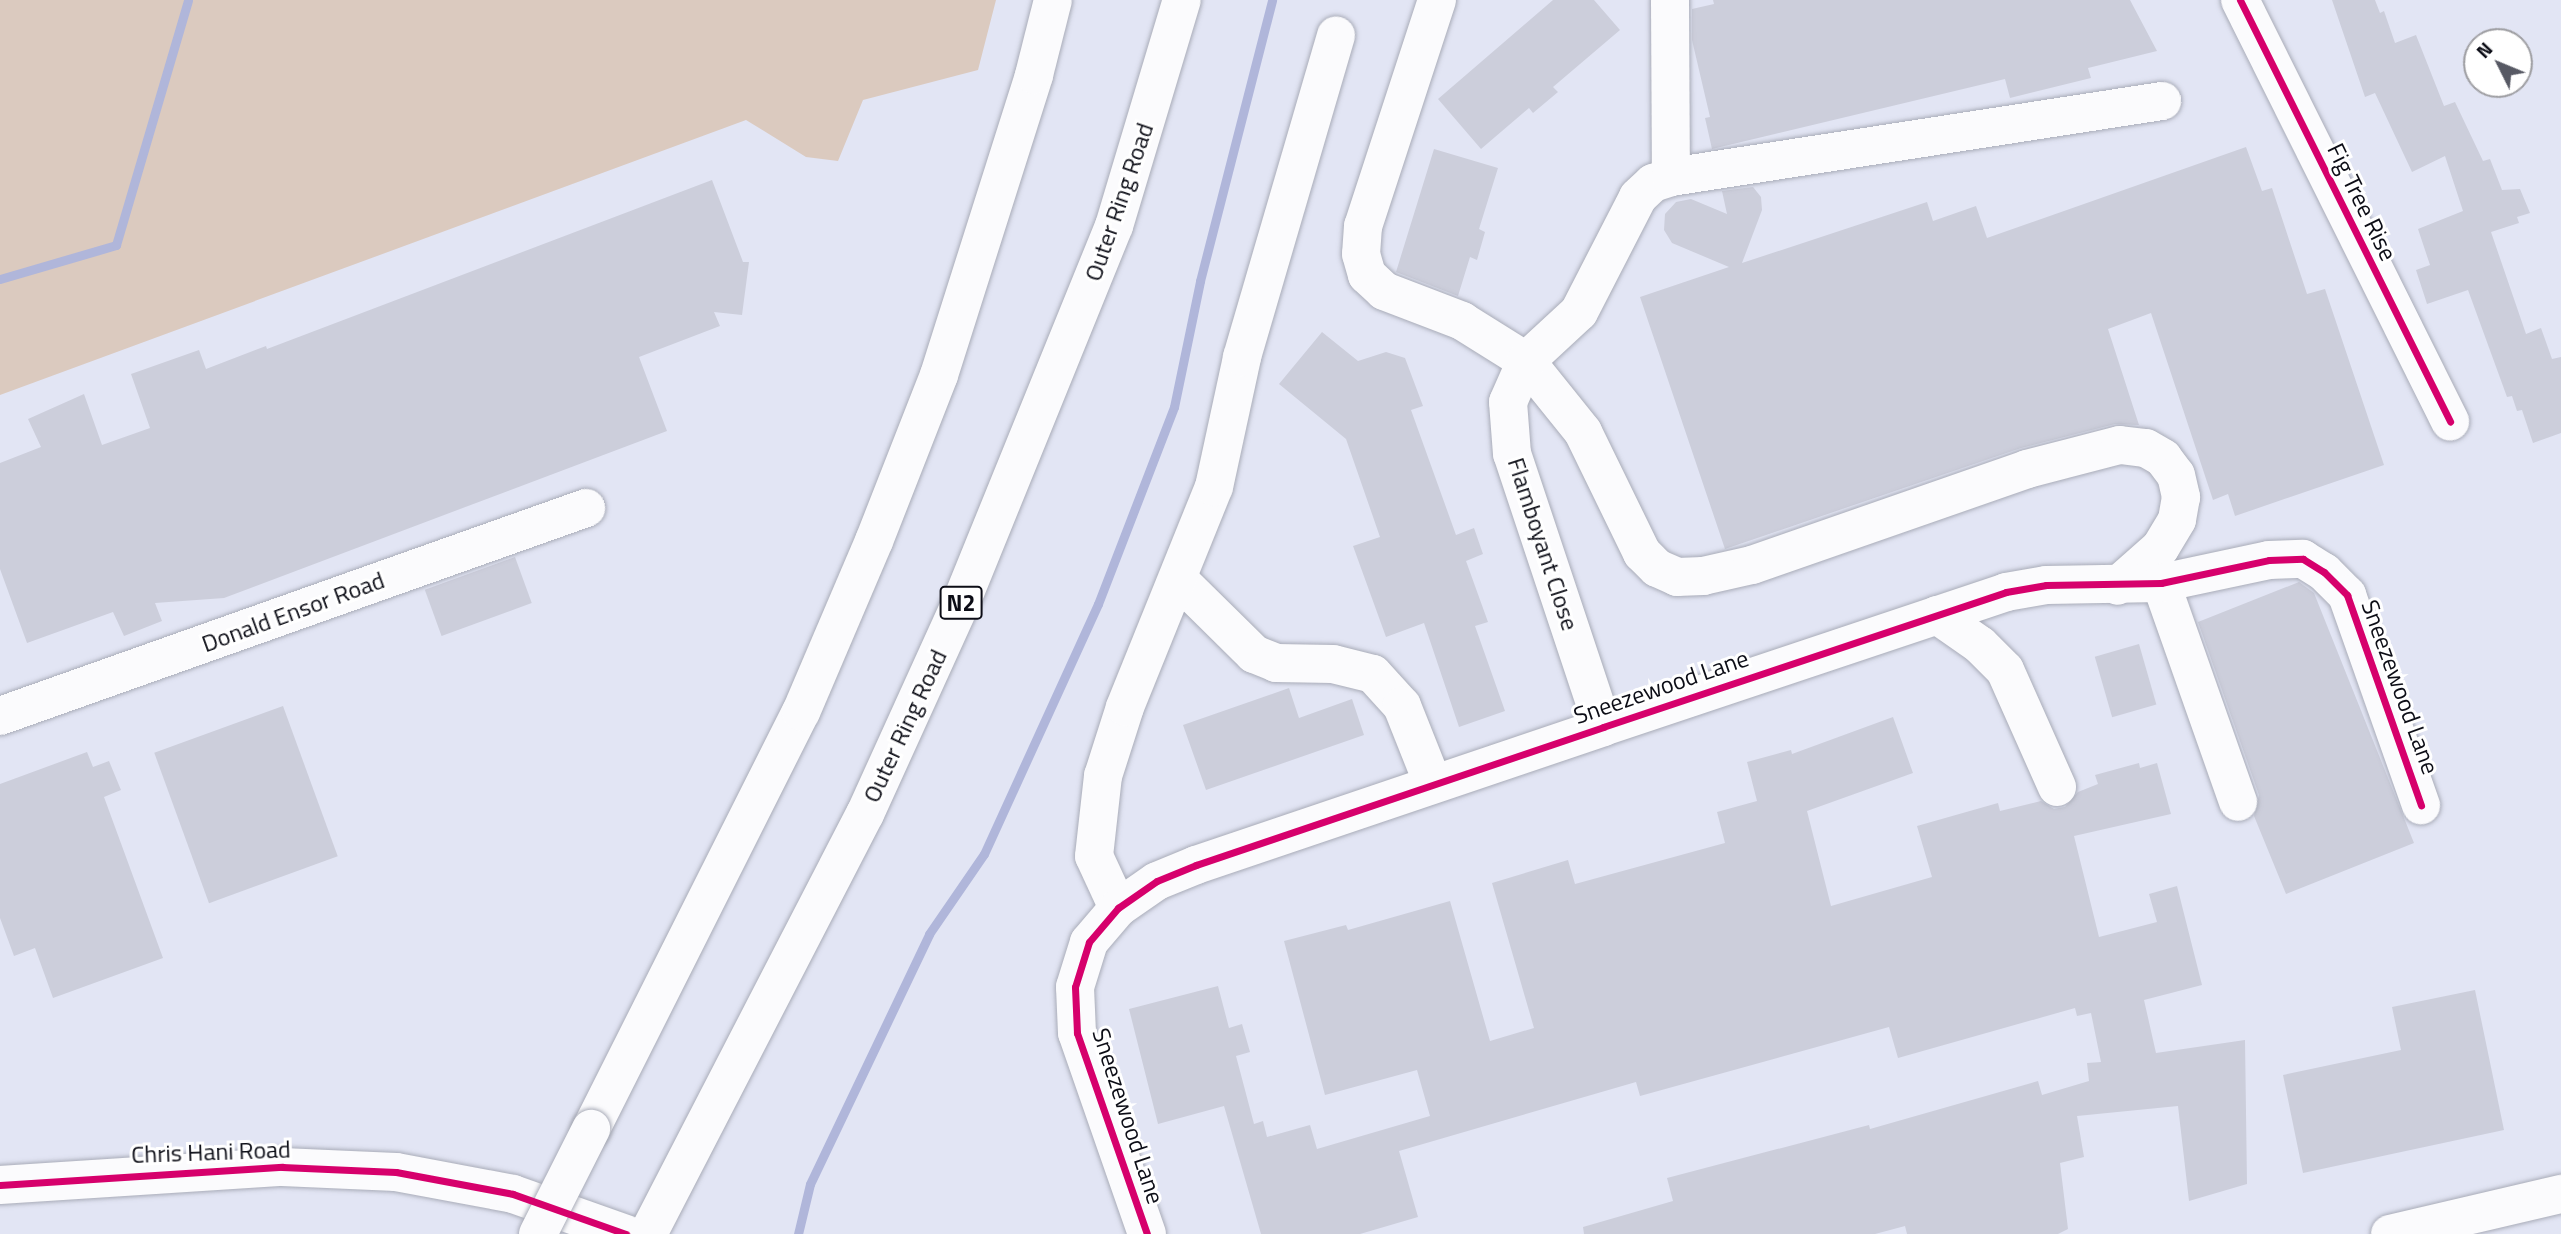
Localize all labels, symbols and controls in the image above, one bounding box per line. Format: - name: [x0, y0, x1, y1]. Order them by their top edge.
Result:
- north arrow: [2463, 28, 2533, 98]
- text: N: [2469, 35, 2499, 64]
- street label: Outer Ring Road: [1078, 119, 1160, 285]
- street label: Fig Tree Rise: [2321, 139, 2403, 265]
- street label: Flamboyant Close: [1502, 454, 1584, 634]
- street label: Donald Ensor Road: [198, 566, 388, 658]
- road number: N2: [938, 583, 984, 622]
- street label: Sneezewood Lane: [2355, 596, 2445, 778]
- street label: Sneezewood Lane: [1570, 644, 1752, 730]
- street label: Outer Ring Road: [857, 645, 953, 807]
- street label: Sneezewood Lane: [1086, 1025, 1170, 1207]
- street label: Chris Hani Road: [131, 1135, 291, 1169]

